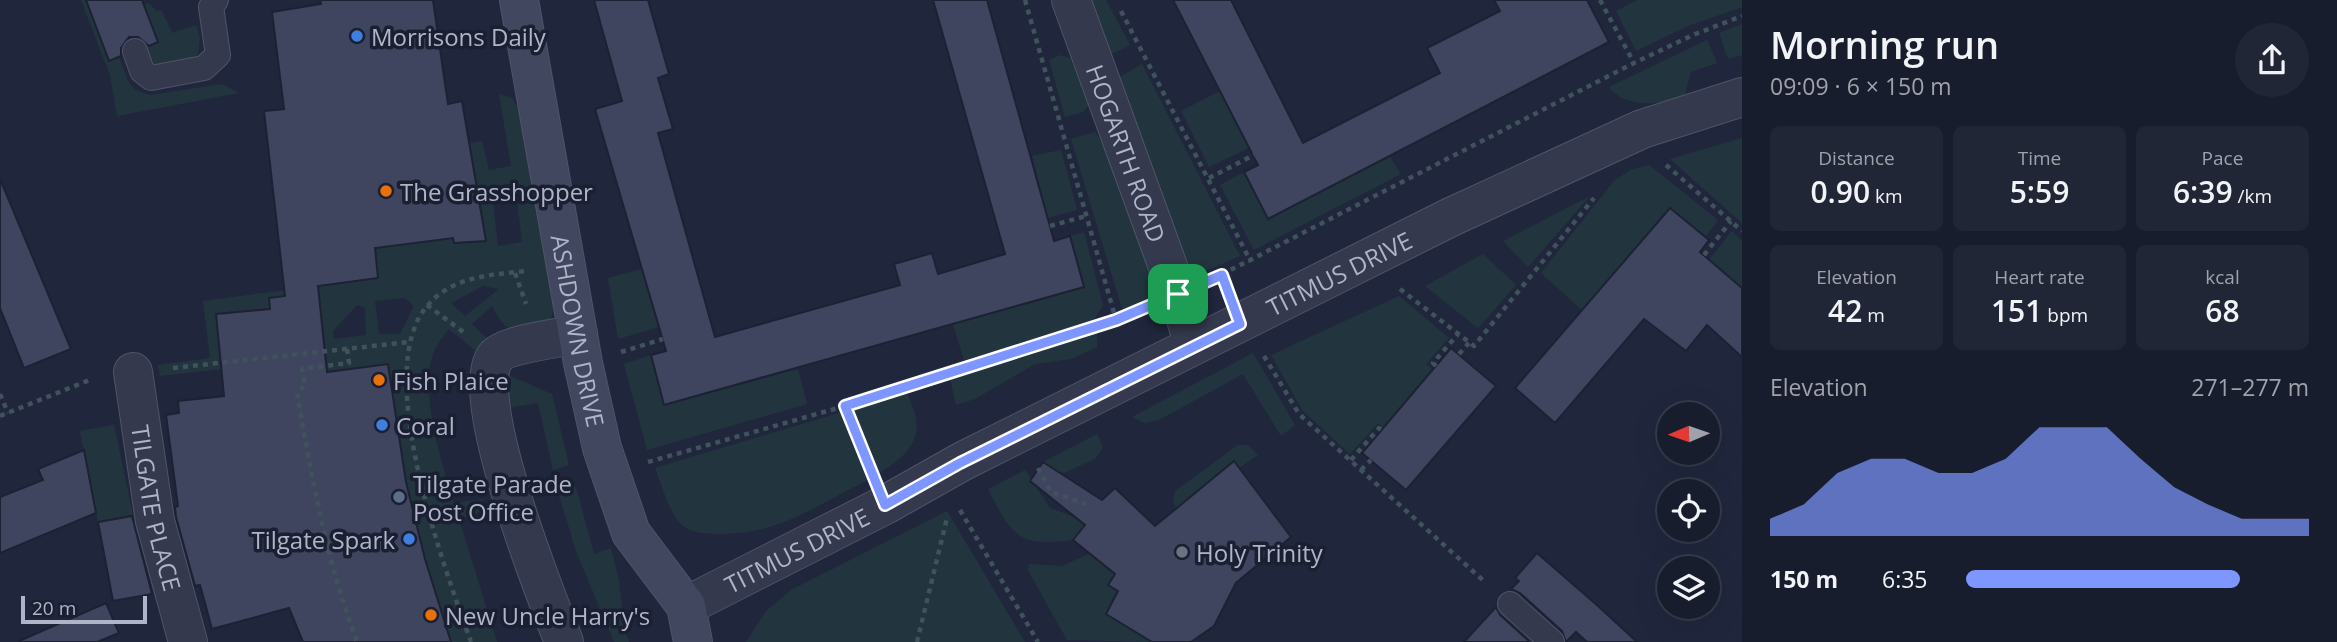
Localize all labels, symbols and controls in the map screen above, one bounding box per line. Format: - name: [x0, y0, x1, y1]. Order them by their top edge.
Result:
- text: Morning run: [1770, 18, 1999, 70]
- place label: Morrisons Daily: [371, 20, 547, 53]
- button: share: [2235, 23, 2309, 97]
- marker: Morrisons Daily: [349, 28, 365, 44]
- street label: HOGARTH ROAD: [1079, 60, 1174, 247]
- text: 09:09 · 6 × 150 m: [1770, 70, 1952, 102]
- text: Distance: [1818, 145, 1895, 171]
- text: Time: [2018, 145, 2061, 171]
- text: Pace: [2202, 145, 2243, 171]
- text: 0.90: [1810, 171, 1870, 212]
- text: 5:59: [2010, 171, 2069, 212]
- text: 6:39: [2173, 171, 2233, 212]
- place label: The Grasshopper: [400, 175, 593, 208]
- marker: The Grasshopper: [378, 183, 394, 199]
- text: km: [1870, 183, 1903, 209]
- text: /km: [2233, 183, 2272, 209]
- street label: TITMUS DRIVE: [1261, 223, 1417, 323]
- street label: ASHDOWN DRIVE: [544, 232, 613, 430]
- pin: [1148, 264, 1208, 324]
- text: Elevation: [1816, 264, 1897, 290]
- text: Heart rate: [1994, 264, 2085, 290]
- text: kcal: [2205, 264, 2240, 290]
- icon: arrive: [1159, 275, 1197, 313]
- text: 42: [1828, 290, 1862, 331]
- text: 151: [1991, 290, 2042, 331]
- text: 68: [2205, 290, 2240, 331]
- text: m: [1862, 302, 1885, 328]
- text: bpm: [2042, 302, 2088, 328]
- place label: Fish Plaice: [393, 364, 509, 397]
- text: Elevation: [1770, 371, 1868, 403]
- text: 271–277 m: [2191, 371, 2309, 403]
- marker: Fish Plaice: [371, 372, 387, 388]
- north arrow: [1657, 402, 1720, 466]
- map controls: [1657, 402, 1720, 619]
- place label: Coral: [396, 409, 455, 442]
- marker: Coral: [374, 417, 390, 433]
- street label: TILGATE PLACE: [125, 423, 190, 594]
- place label: Tilgate Parade Post Office: [413, 467, 572, 528]
- button: locate: [1657, 479, 1720, 542]
- marker: Tilgate Parade Post Office: [391, 489, 407, 505]
- street label: TITMUS DRIVE: [719, 499, 875, 600]
- place label: Tilgate Spark: [251, 523, 395, 556]
- marker: Tilgate Spark: [401, 531, 417, 547]
- place label: Holy Trinity: [1196, 536, 1324, 569]
- marker: Holy Trinity: [1174, 544, 1190, 560]
- button: layers: [1657, 556, 1720, 619]
- text: 150 m: [1770, 563, 1838, 595]
- text: 6:35: [1882, 563, 1928, 595]
- scale bar: [21, 593, 147, 625]
- text: 20 m: [32, 595, 76, 621]
- place label: New Uncle Harry's: [445, 599, 650, 632]
- marker: New Uncle Harry's: [423, 607, 439, 623]

